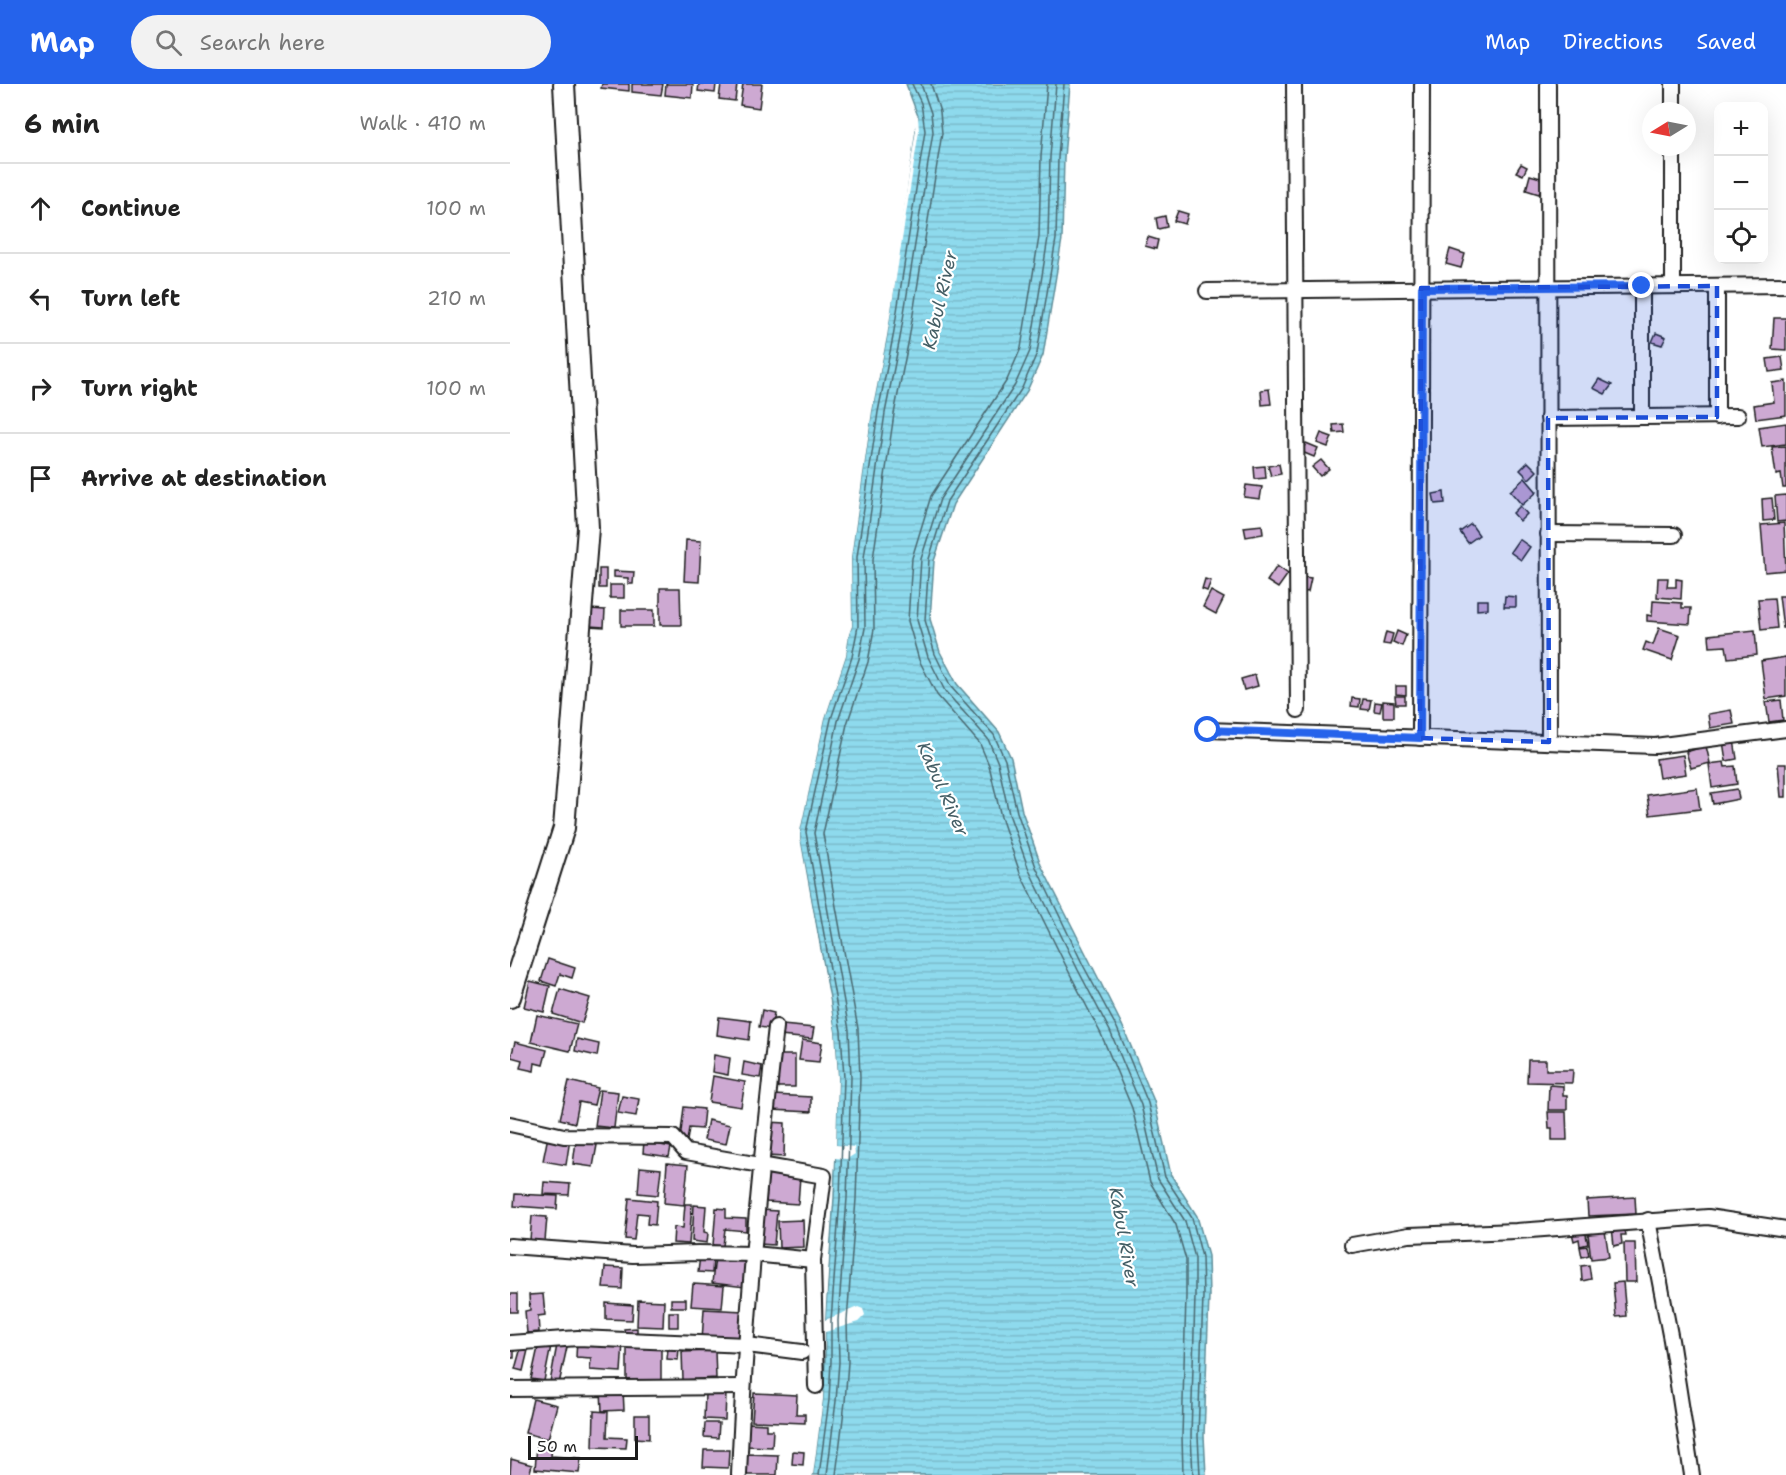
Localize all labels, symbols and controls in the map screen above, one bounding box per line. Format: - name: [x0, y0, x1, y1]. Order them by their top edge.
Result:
- search box: [131, 15, 551, 69]
- text: Map: [30, 23, 95, 61]
- icon: search: [152, 26, 185, 59]
- text: Search here: [200, 28, 325, 57]
- text: Map: [1485, 28, 1530, 56]
- text: Directions: [1563, 28, 1663, 56]
- text: Saved: [1696, 28, 1756, 56]
- north arrow: [1642, 102, 1696, 156]
- map controls: [1714, 102, 1768, 264]
- button: +: [1714, 102, 1768, 156]
- text: 6 min: [24, 106, 100, 141]
- text: Walk · 410 m: [360, 110, 486, 136]
- button: −: [1714, 156, 1768, 210]
- icon: ahead: [24, 192, 57, 225]
- text: Continue: [81, 194, 181, 223]
- text: 100 m: [426, 195, 486, 221]
- button: locate: [1714, 210, 1768, 264]
- water label: Kabul River: [917, 248, 963, 352]
- route end: [1628, 272, 1654, 298]
- icon: left: [24, 282, 57, 315]
- text: Turn left: [81, 284, 180, 313]
- text: 210 m: [427, 285, 486, 311]
- icon: right: [24, 372, 57, 405]
- text: Turn right: [81, 374, 198, 403]
- text: 100 m: [426, 375, 486, 401]
- icon: arrive: [24, 462, 57, 495]
- text: Arrive at destination: [81, 464, 327, 493]
- route start: [1194, 716, 1220, 742]
- water label: Kabul River: [911, 738, 975, 840]
- water label: Kabul River: [1103, 1185, 1145, 1289]
- scale bar: [528, 1433, 638, 1460]
- text: 50 m: [537, 1436, 577, 1457]

